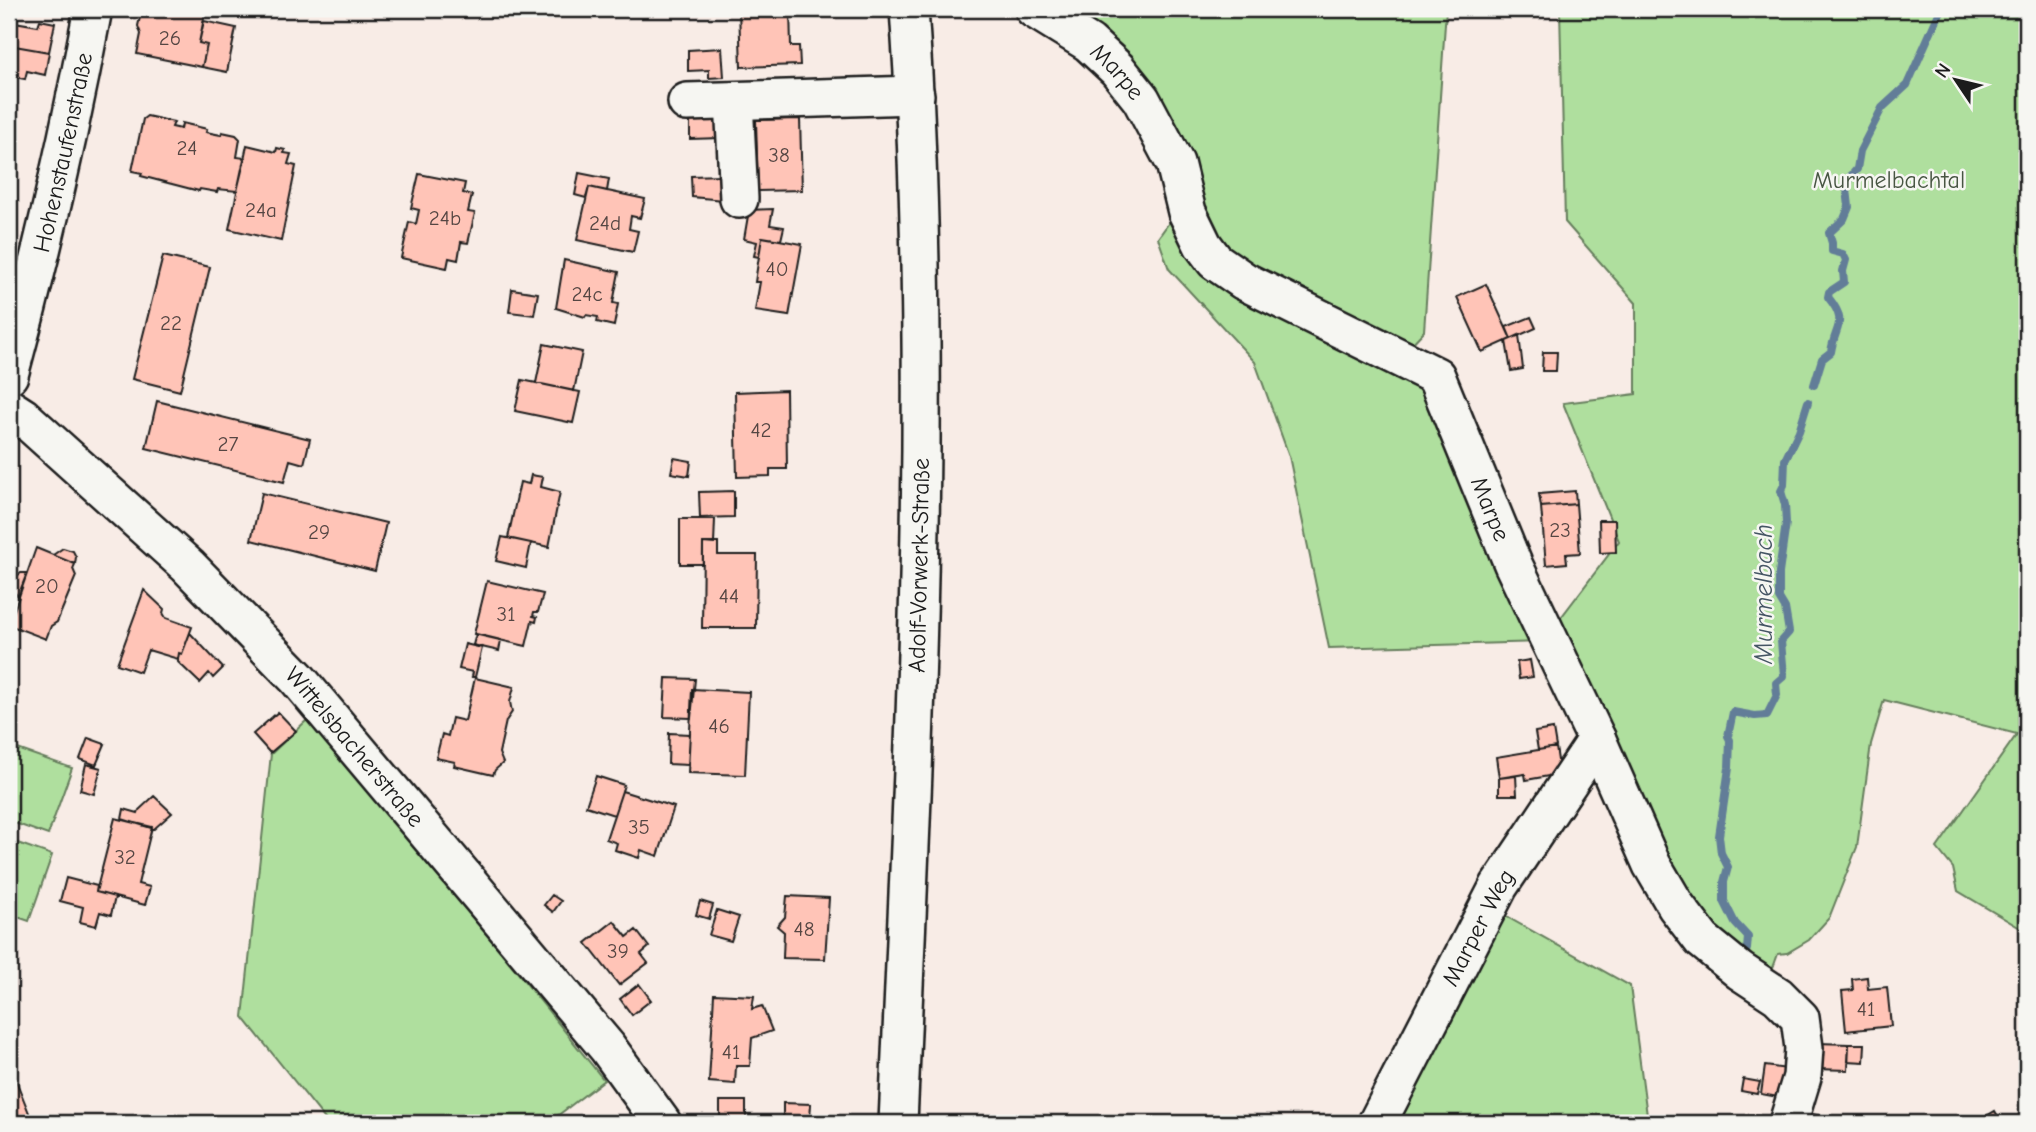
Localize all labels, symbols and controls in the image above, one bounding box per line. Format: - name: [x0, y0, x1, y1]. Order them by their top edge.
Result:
- house number: 26: [159, 26, 181, 50]
- street label: Marpe: [1085, 37, 1150, 106]
- north arrow: [1920, 46, 1990, 116]
- street label: Hohenstaufenstraße: [27, 50, 98, 255]
- text: N: [1930, 59, 1955, 82]
- house number: 24: [176, 136, 198, 160]
- house number: 38: [768, 143, 790, 167]
- park label: Murmelbachtal: [1813, 166, 1965, 194]
- house number: 24a: [245, 198, 277, 222]
- house number: 24b: [429, 206, 461, 230]
- house number: 24d: [589, 211, 621, 235]
- house number: 40: [766, 257, 788, 281]
- house number: 24c: [571, 282, 603, 306]
- house number: 22: [160, 311, 182, 335]
- house number: 42: [750, 418, 772, 442]
- house number: 27: [218, 432, 239, 456]
- street label: Adolf-Vorwerk-Straße: [902, 458, 935, 673]
- street label: Marpe: [1465, 473, 1516, 545]
- house number: 23: [1549, 518, 1571, 542]
- house number: 29: [308, 520, 330, 544]
- water label: Murmelbach: [1749, 524, 1779, 665]
- house number: 20: [35, 574, 59, 598]
- house number: 44: [719, 584, 739, 608]
- house number: 31: [497, 602, 515, 626]
- street label: Wittelsbacherstraße: [280, 661, 430, 833]
- house number: 46: [708, 714, 730, 738]
- house number: 35: [628, 815, 650, 839]
- house number: 32: [114, 845, 136, 869]
- street label: Marper Weg: [1436, 864, 1520, 991]
- house number: 48: [794, 917, 814, 941]
- house number: 39: [607, 939, 629, 963]
- house number: 41: [1857, 997, 1875, 1021]
- house number: 41: [722, 1040, 740, 1064]

